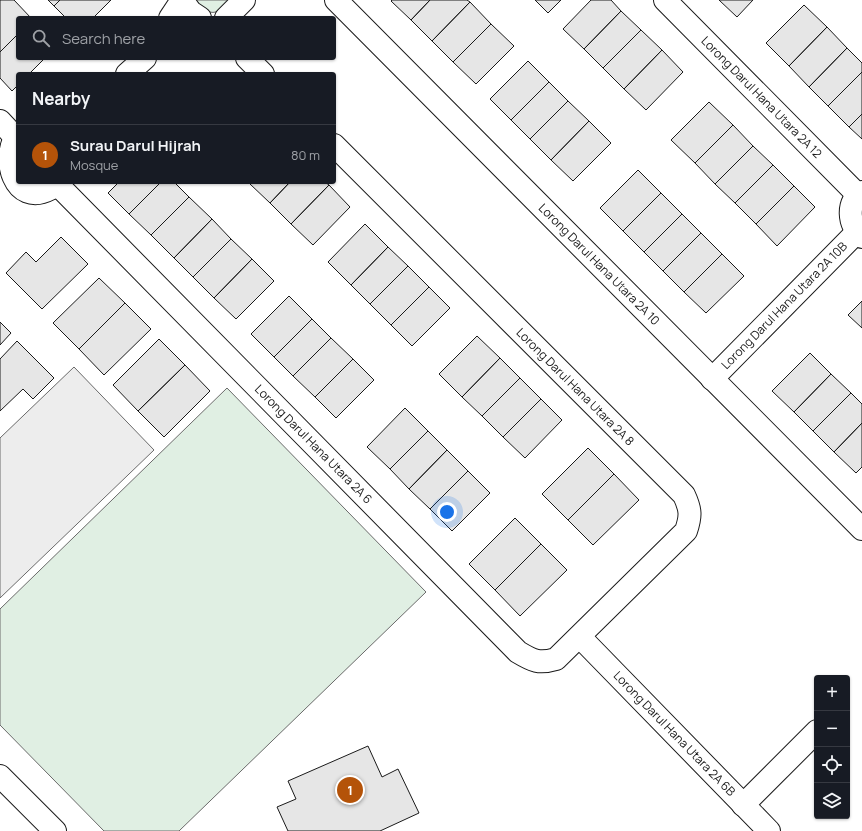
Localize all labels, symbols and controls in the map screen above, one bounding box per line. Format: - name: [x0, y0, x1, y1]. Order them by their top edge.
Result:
- search box: [16, 16, 336, 60]
- icon: search: [30, 27, 52, 49]
- text: Search here: [62, 28, 145, 49]
- street label: Lorong Darul Hana Utara 2A 12: [698, 32, 826, 162]
- text: Nearby: [32, 87, 90, 110]
- text: Surau Darul Hijrah: [70, 135, 201, 156]
- text: 1: [42, 146, 48, 164]
- text: 80 m: [291, 146, 320, 164]
- text: Mosque: [70, 156, 118, 174]
- street label: Lorong Darul Hana Utara 2A 10: [535, 199, 664, 329]
- street label: Lorong Darul Hana Utara 2A 10B: [717, 238, 851, 373]
- street label: Lorong Darul Hana Utara 2A 8: [513, 324, 638, 449]
- street label: Lorong Darul Hana Utara 2A 6: [251, 381, 376, 507]
- your location: [437, 502, 457, 522]
- street label: Lorong Darul Hana Utara 2A 6B: [610, 667, 739, 800]
- map controls: [814, 675, 850, 819]
- button: +: [814, 675, 850, 711]
- button: −: [814, 711, 850, 747]
- button: locate: [814, 747, 850, 783]
- pin: 1: [337, 775, 363, 805]
- button: layers: [814, 783, 850, 819]

